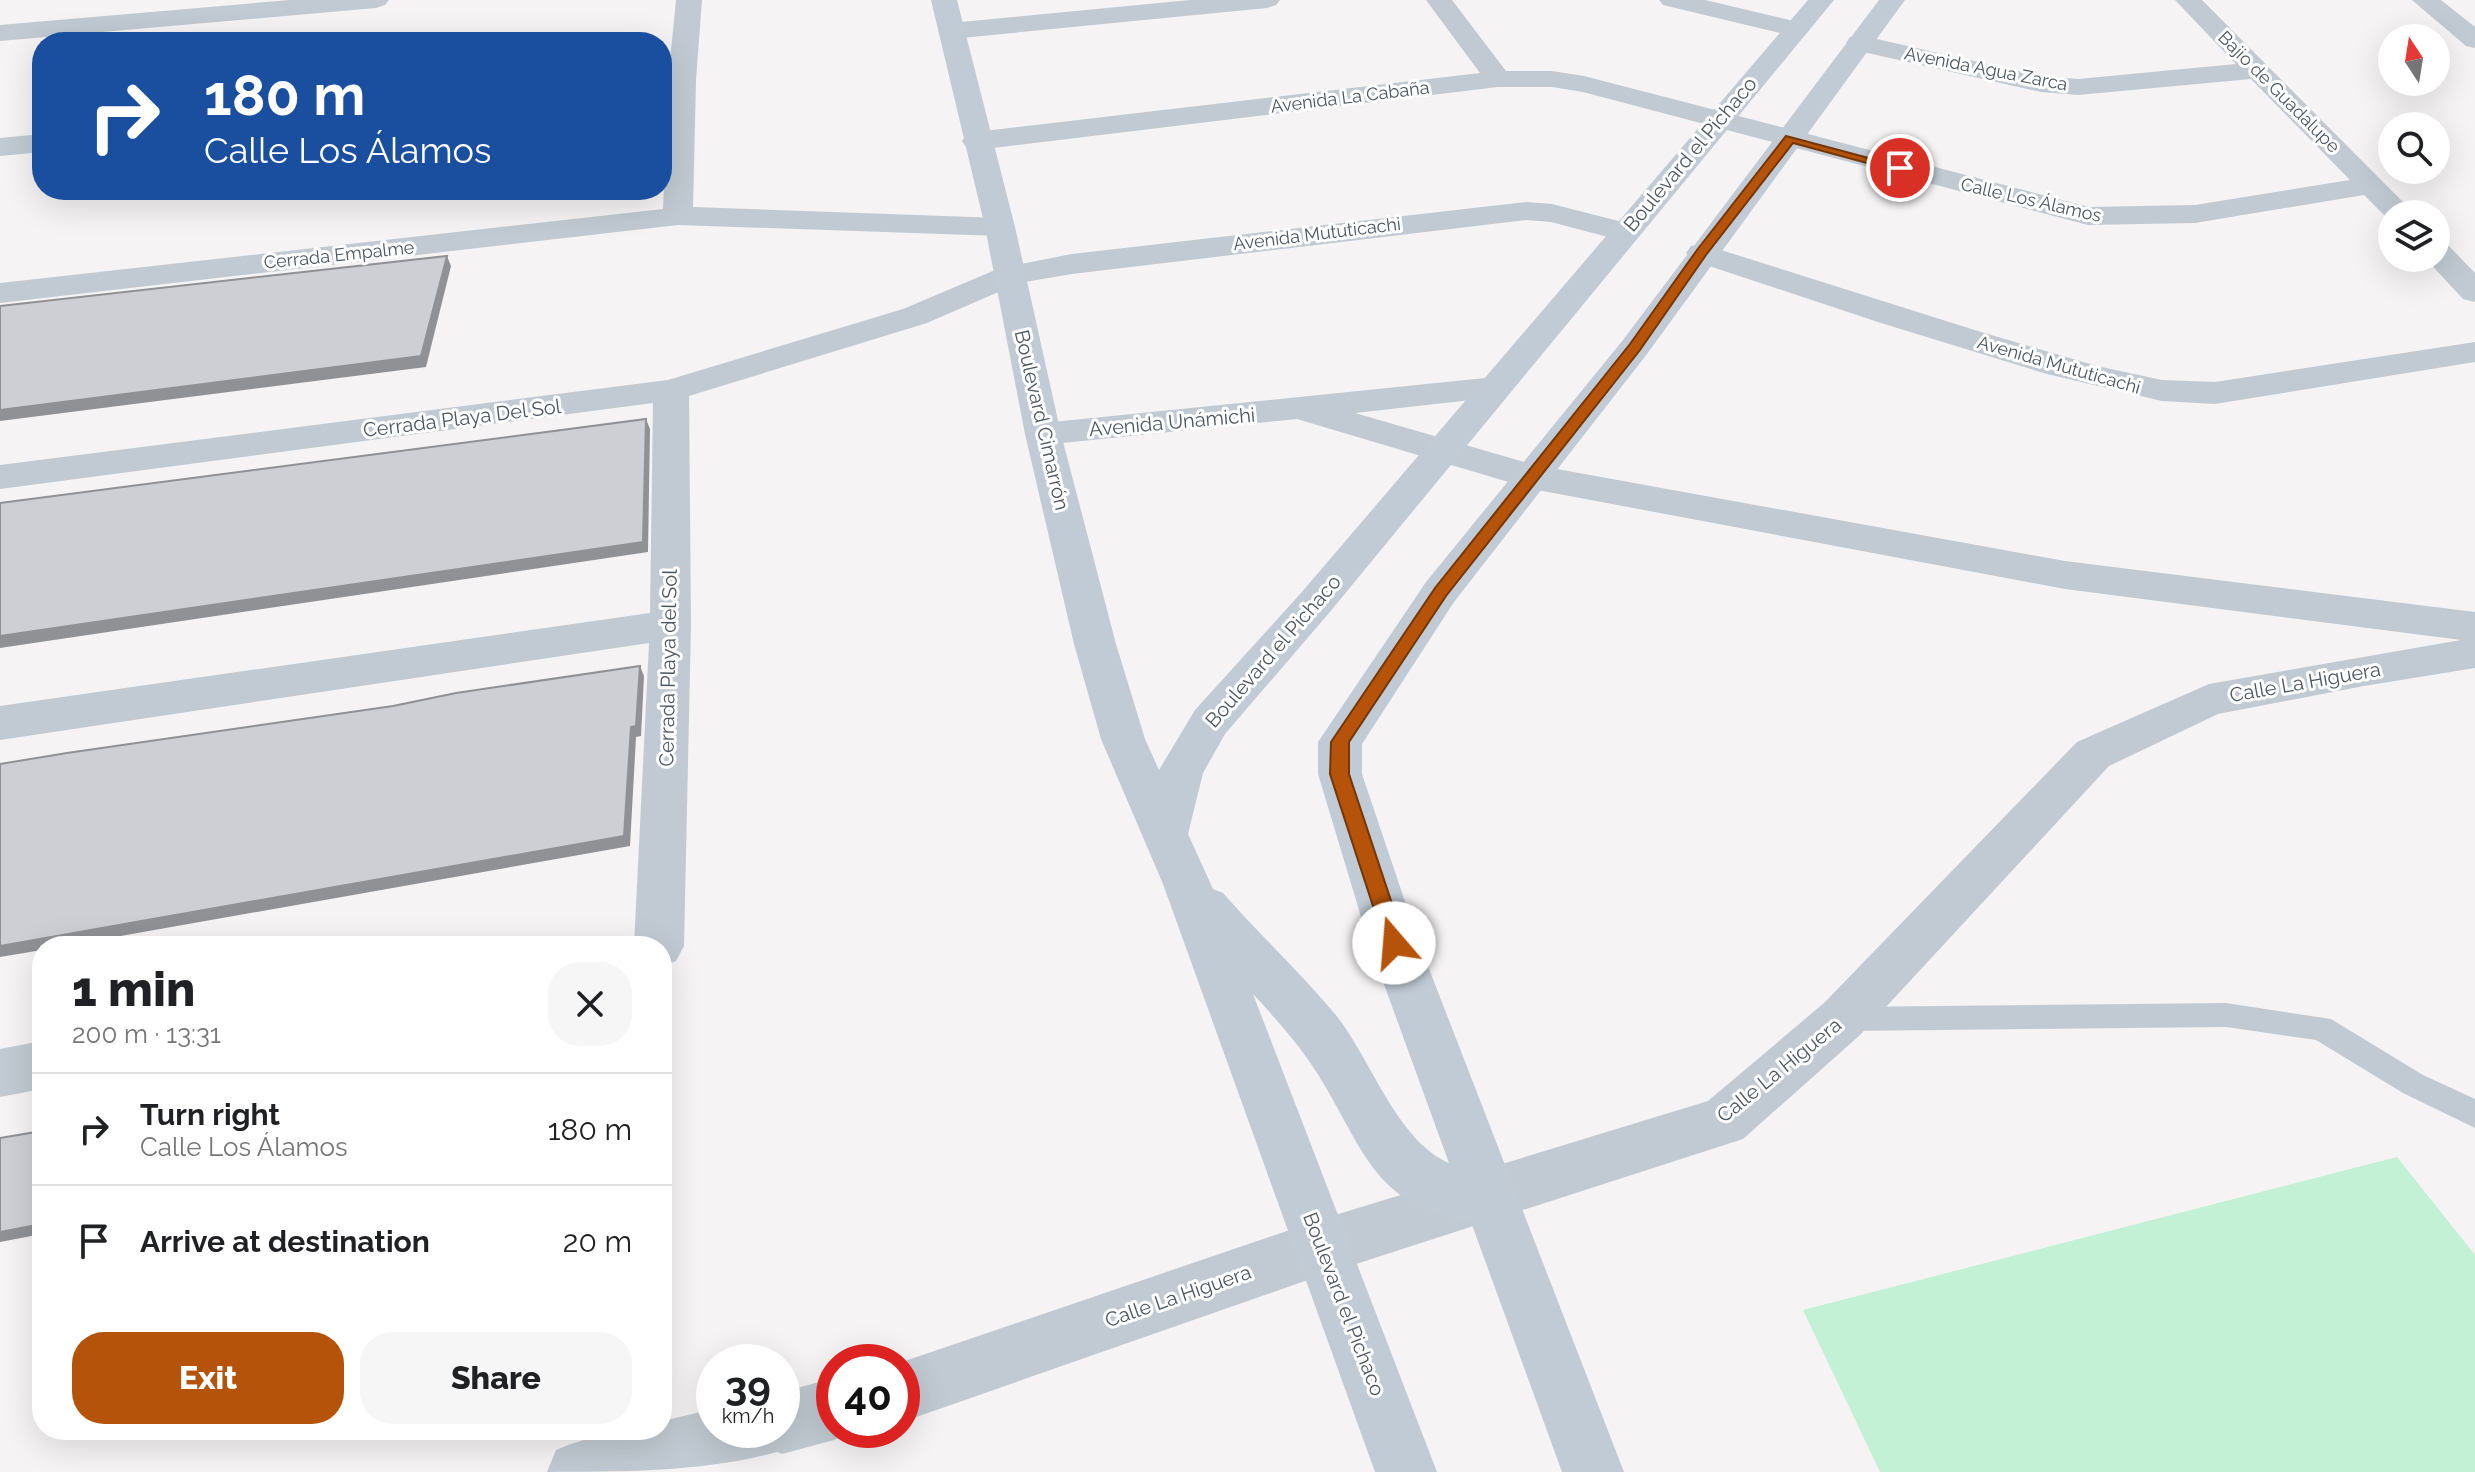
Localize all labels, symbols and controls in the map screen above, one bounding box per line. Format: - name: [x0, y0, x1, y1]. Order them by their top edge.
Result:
- north arrow: [2378, 24, 2450, 96]
- map controls: [2378, 24, 2450, 272]
- street label: Bajio de Guadalupe: [2214, 27, 2345, 157]
- street label: Avenida Agua Zarca: [1903, 42, 2069, 95]
- text: 180 m: [204, 62, 365, 128]
- icon: right: [72, 64, 176, 168]
- street label: Boulevard el Pichaco: [1618, 72, 1762, 236]
- street label: Avenida La Cabaña: [1269, 76, 1430, 117]
- button: search: [2378, 112, 2450, 184]
- text: Calle Los Álamos: [204, 129, 491, 171]
- pin: [1866, 134, 1934, 202]
- icon: arrive: [1878, 146, 1922, 190]
- street label: Calle Los Álamos: [1959, 172, 2104, 226]
- button: layers: [2378, 200, 2450, 272]
- street label: Avenida Mututicachi: [1232, 213, 1402, 254]
- street label: Cerrada Empalme: [263, 236, 416, 273]
- street label: Boulevard Cimarrón: [1010, 328, 1074, 512]
- street label: Avenida Mututicachi: [1975, 331, 2143, 398]
- street label: Cerrada Playa Del Sol: [362, 394, 563, 442]
- street label: Avenida Unámichi: [1088, 403, 1256, 441]
- street label: Cerrada Playa del Sol: [654, 569, 682, 767]
- street label: Boulevard el Pichaco: [1200, 570, 1346, 732]
- street label: Calle La Higuera: [2228, 657, 2382, 707]
- position arrow: [1352, 901, 1436, 985]
- text: 1 min: [72, 961, 195, 1017]
- button: close: [548, 962, 632, 1046]
- street label: Calle La Higuera: [1712, 1013, 1846, 1127]
- text: 200 m · 13:31: [72, 1019, 221, 1049]
- text: Turn right: [140, 1097, 280, 1132]
- icon: right: [72, 1107, 116, 1151]
- text: 180 m: [548, 1112, 632, 1147]
- text: Calle Los Álamos: [140, 1132, 348, 1162]
- street label: Boulevard el Pichaco: [1298, 1209, 1390, 1399]
- icon: arrive: [72, 1219, 116, 1263]
- text: Arrive at destination: [140, 1224, 430, 1259]
- text: 20 m: [563, 1224, 632, 1259]
- street label: Calle La Higuera: [1102, 1260, 1254, 1332]
- button: Exit: [72, 1332, 344, 1424]
- button: Share: [360, 1332, 632, 1424]
- speed limit sign: 40: [816, 1344, 920, 1448]
- text: 39: [725, 1362, 771, 1409]
- text: km/h: [722, 1404, 774, 1428]

